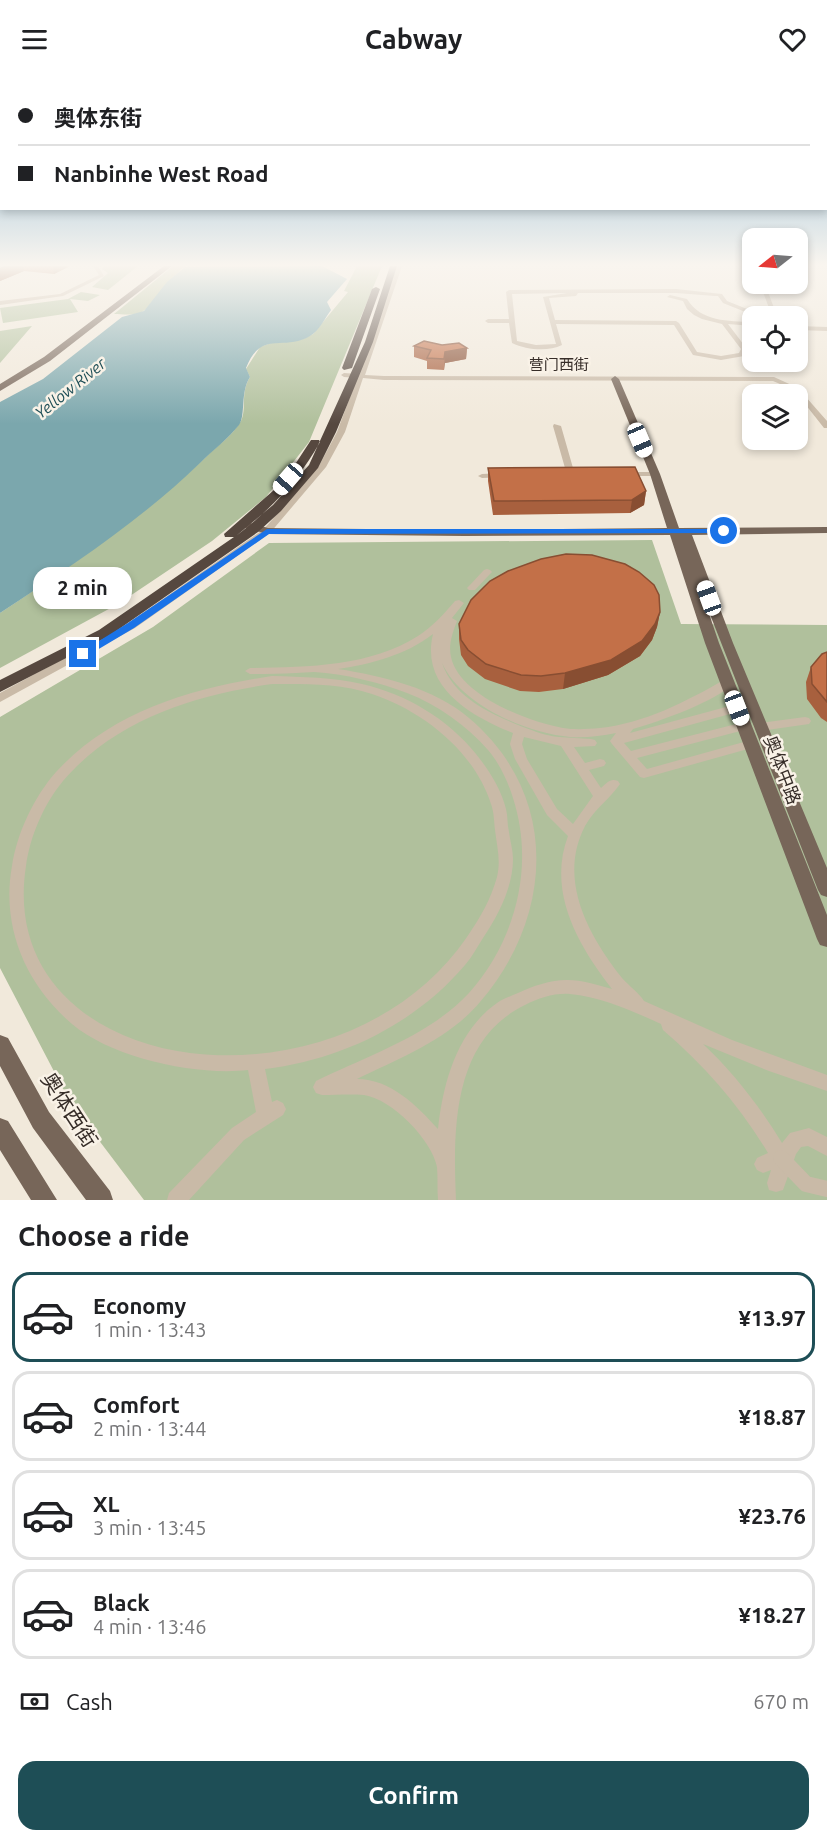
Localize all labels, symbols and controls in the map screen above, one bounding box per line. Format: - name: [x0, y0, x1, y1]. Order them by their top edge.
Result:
- icon: menu: [18, 23, 51, 56]
- icon: heart: [776, 23, 809, 56]
- text: Cabway: [365, 24, 462, 54]
- text: 奥体东街: [54, 105, 142, 130]
- text: Nanbinhe West Road: [54, 161, 268, 186]
- north arrow: [742, 228, 808, 294]
- map controls: [742, 228, 808, 450]
- button: locate: [742, 306, 808, 372]
- water label: Yellow River: [31, 354, 110, 422]
- street label: 营门西街: [529, 356, 589, 373]
- button: layers: [742, 384, 808, 450]
- car: [625, 420, 655, 460]
- car: [269, 460, 307, 498]
- route start: [710, 517, 737, 544]
- callout: 2 min: [34, 567, 132, 609]
- text: 2 min: [57, 576, 108, 599]
- car: [694, 578, 724, 618]
- route end: [69, 640, 96, 667]
- car: [722, 688, 752, 728]
- street label: 奥体中路: [761, 732, 805, 807]
- street label: 奥体西街: [37, 1068, 103, 1151]
- text: Choose a ride: [18, 1221, 190, 1251]
- icon: car: [21, 1290, 75, 1344]
- text: Economy: [93, 1293, 186, 1318]
- text: ¥13.97: [739, 1305, 806, 1330]
- text: 1 min · 13:43: [93, 1318, 207, 1341]
- icon: car: [21, 1389, 75, 1443]
- text: Comfort: [93, 1392, 180, 1417]
- text: ¥18.87: [739, 1404, 806, 1429]
- text: 2 min · 13:44: [93, 1417, 207, 1440]
- icon: car: [21, 1488, 75, 1542]
- text: XL: [93, 1491, 120, 1516]
- text: ¥23.76: [739, 1503, 806, 1528]
- text: 3 min · 13:45: [93, 1516, 207, 1539]
- icon: car: [21, 1587, 75, 1641]
- text: Black: [93, 1590, 150, 1615]
- text: ¥18.27: [739, 1602, 806, 1627]
- text: 4 min · 13:46: [93, 1615, 207, 1638]
- icon: cash: [18, 1685, 51, 1718]
- text: Cash: [66, 1689, 113, 1714]
- text: 670 m: [753, 1690, 809, 1713]
- button: Confirm: [18, 1761, 809, 1830]

